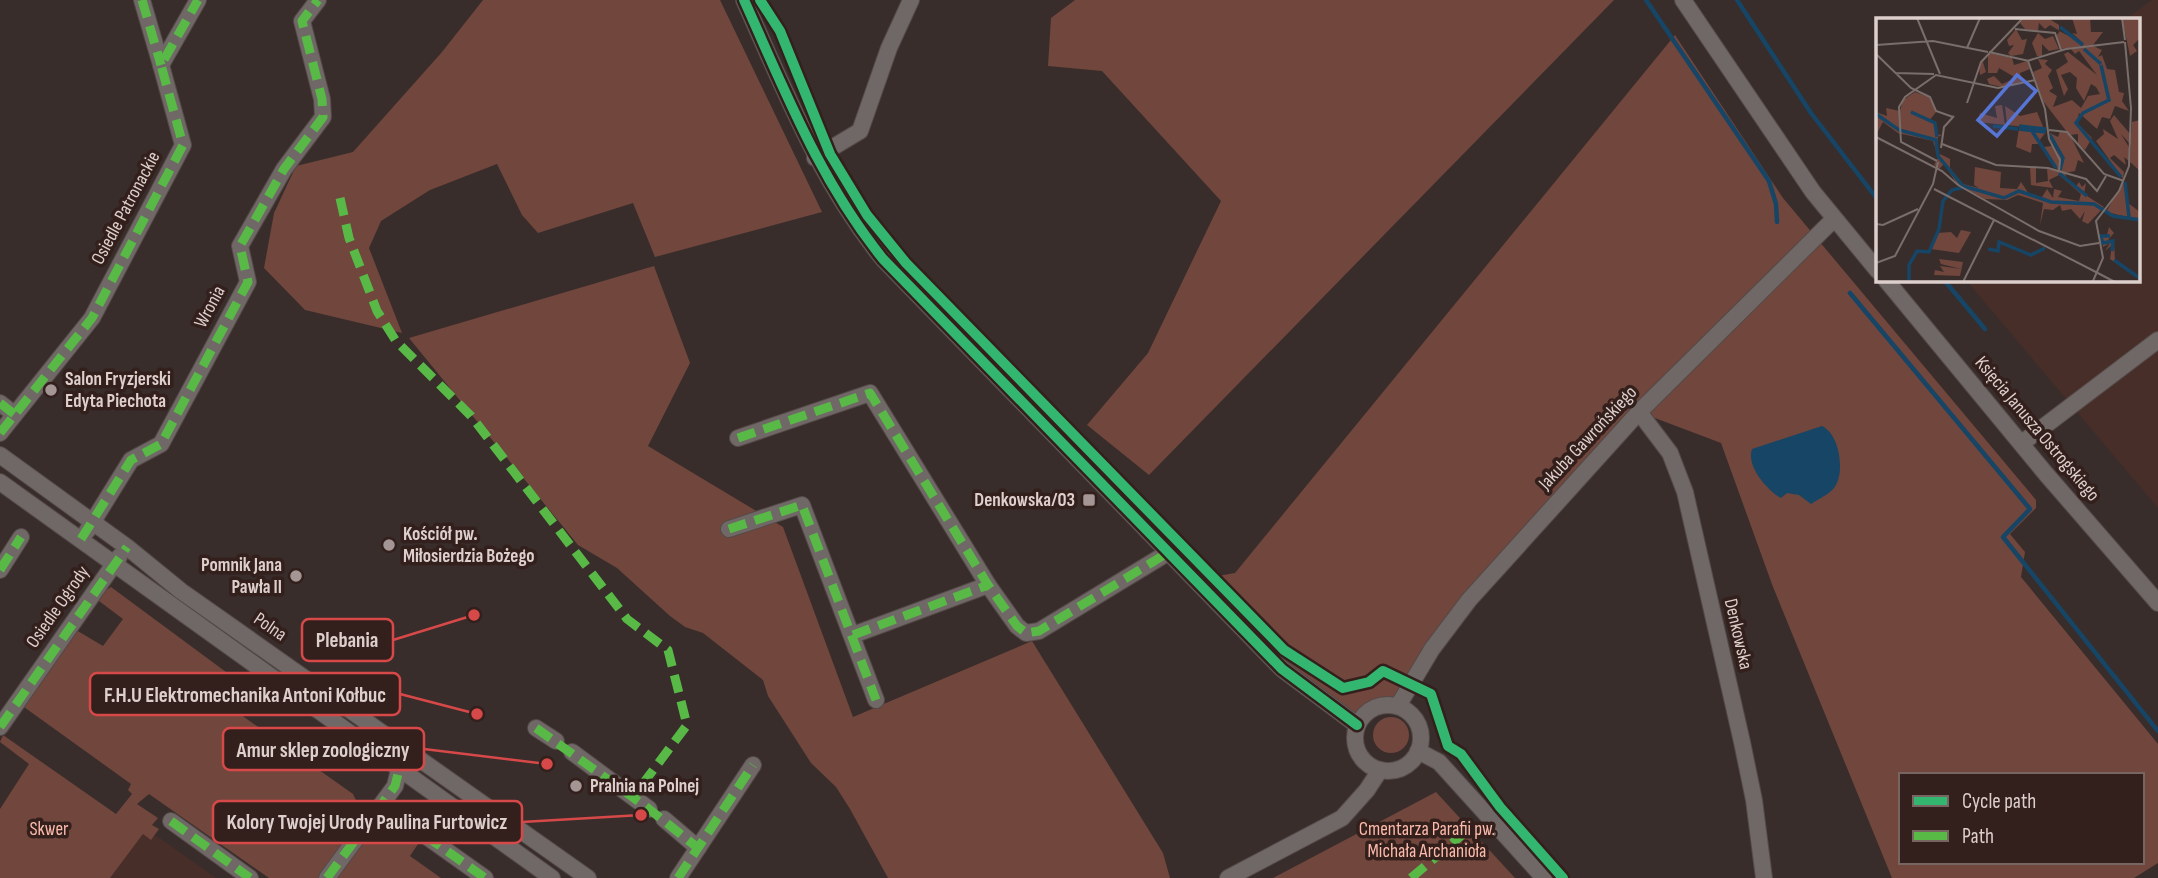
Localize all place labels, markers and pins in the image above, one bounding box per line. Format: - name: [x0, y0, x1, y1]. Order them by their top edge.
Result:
- place label: Salon Fryzjerski Edyta Piechota: [65, 368, 171, 413]
- marker: Salon Fryzjerski Edyta Piechota: [43, 382, 59, 398]
- place label: Denkowska/03: [974, 489, 1075, 512]
- marker: Denkowska/03: [1081, 492, 1097, 508]
- place label: Kościół pw. Miłosierdzia Bożego: [403, 523, 535, 568]
- marker: Kościół pw. Miłosierdzia Bożego: [381, 537, 397, 553]
- place label: Pomnik Jana Pawła II: [201, 554, 282, 599]
- marker: Pomnik Jana Pawła II: [288, 568, 304, 584]
- callout: Plebania: [302, 619, 393, 661]
- callout: F.H.U Elektromechanika Antoni Kołbuc: [90, 673, 400, 715]
- callout: Amur sklep zoologiczny: [223, 728, 424, 770]
- place label: Pralnia na Polnej: [590, 775, 699, 798]
- marker: Pralnia na Polnej: [568, 778, 584, 794]
- callout: Kolory Twojej Urody Paulina Furtowicz: [213, 801, 522, 843]

